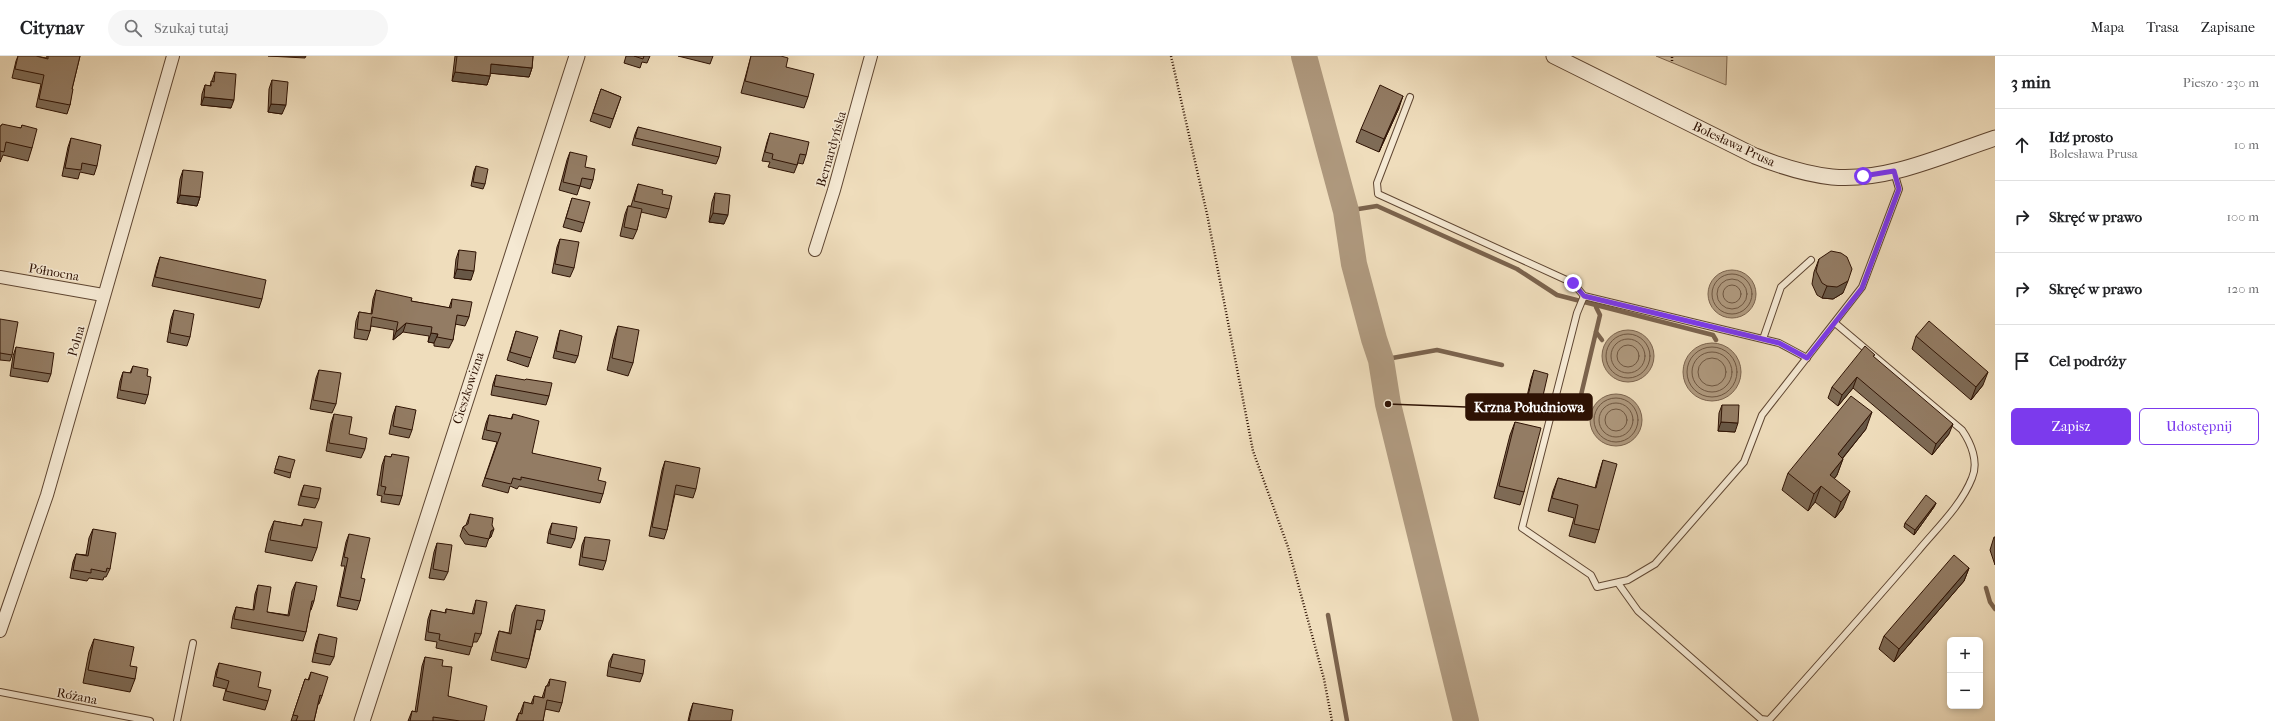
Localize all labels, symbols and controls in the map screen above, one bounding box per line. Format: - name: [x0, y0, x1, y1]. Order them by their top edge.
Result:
- search box: [108, 10, 388, 46]
- text: Citynav: [20, 17, 84, 39]
- icon: search: [122, 17, 144, 39]
- text: Szukaj tutaj: [154, 19, 228, 37]
- text: Mapa: [2091, 19, 2124, 36]
- text: Trasa: [2146, 19, 2179, 36]
- text: Zapisane: [2201, 19, 2255, 36]
- text: 3 min: [2011, 72, 2051, 92]
- text: Pieszo · 230 m: [2183, 75, 2259, 90]
- street label: Bernardyńska: [813, 108, 849, 189]
- street label: Bolesława Prusa: [1691, 118, 1778, 170]
- text: Idź prosto: [2049, 128, 2113, 146]
- icon: ahead: [2011, 134, 2033, 156]
- text: 10 m: [2234, 137, 2259, 152]
- text: Bolesława Prusa: [2049, 146, 2138, 161]
- route start: [1854, 167, 1872, 185]
- icon: right: [2011, 206, 2033, 228]
- text: Skręć w prawo: [2049, 208, 2142, 226]
- text: 100 m: [2226, 209, 2259, 224]
- street label: Północna: [28, 260, 81, 284]
- route end: [1564, 274, 1582, 292]
- icon: right: [2011, 278, 2033, 300]
- text: Skręć w prawo: [2049, 280, 2142, 298]
- text: 120 m: [2227, 281, 2259, 296]
- street label: Polna: [64, 323, 88, 358]
- street label: Cieszkowizna: [449, 349, 487, 426]
- icon: arrive: [2011, 350, 2033, 372]
- text: Cel podróży: [2049, 352, 2126, 370]
- callout: Krzna Południowa: [1466, 394, 1592, 420]
- text: Krzna Południowa: [1474, 399, 1585, 416]
- button: Zapisz: [2011, 408, 2131, 445]
- button: Udostępnij: [2139, 408, 2259, 445]
- map controls: [1947, 637, 1983, 709]
- button: +: [1947, 637, 1983, 673]
- button: −: [1947, 673, 1983, 709]
- street label: Różana: [55, 685, 100, 707]

